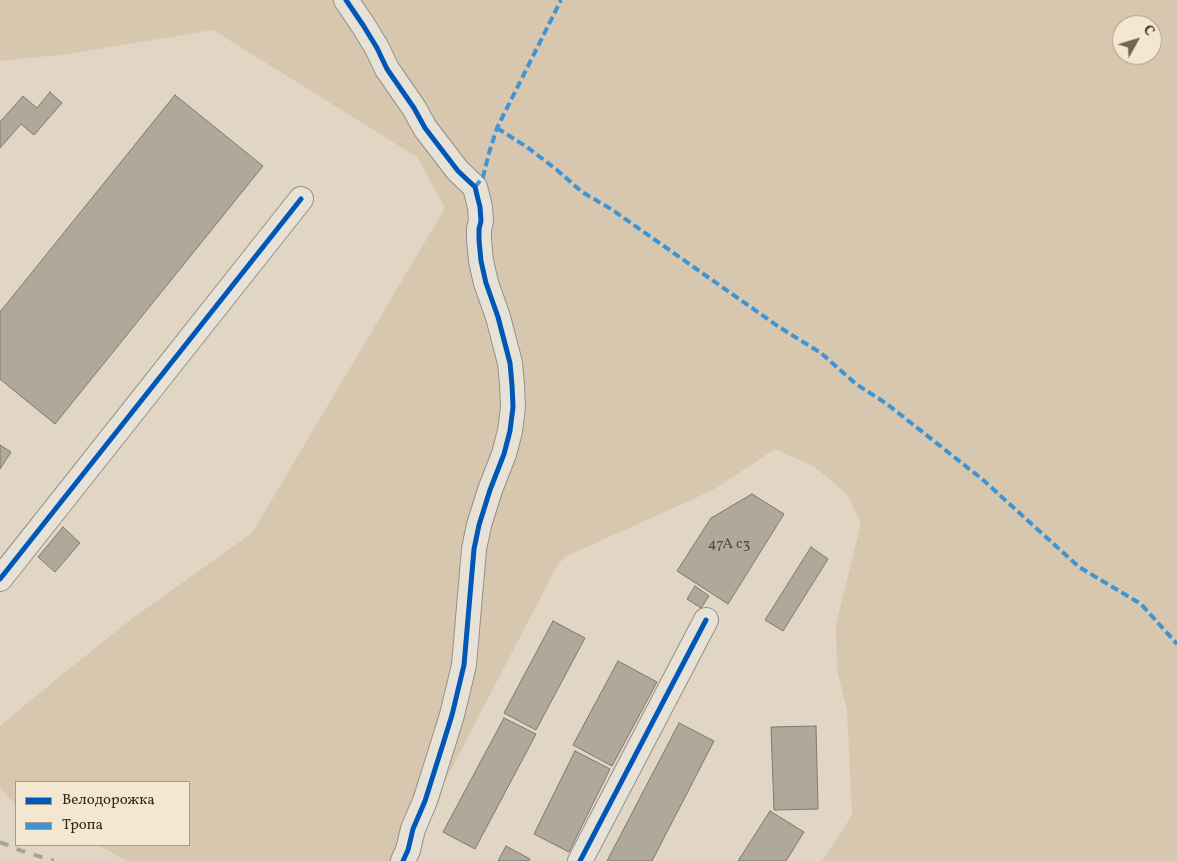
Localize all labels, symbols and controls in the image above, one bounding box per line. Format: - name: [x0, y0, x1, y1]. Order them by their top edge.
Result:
- north arrow: [1112, 15, 1162, 65]
- text: С: [1138, 21, 1158, 40]
- house number: 47А с3: [708, 536, 750, 554]
- legend: [15, 781, 190, 846]
- text: Велодорожка: [62, 790, 155, 811]
- text: Тропа: [62, 815, 103, 836]

